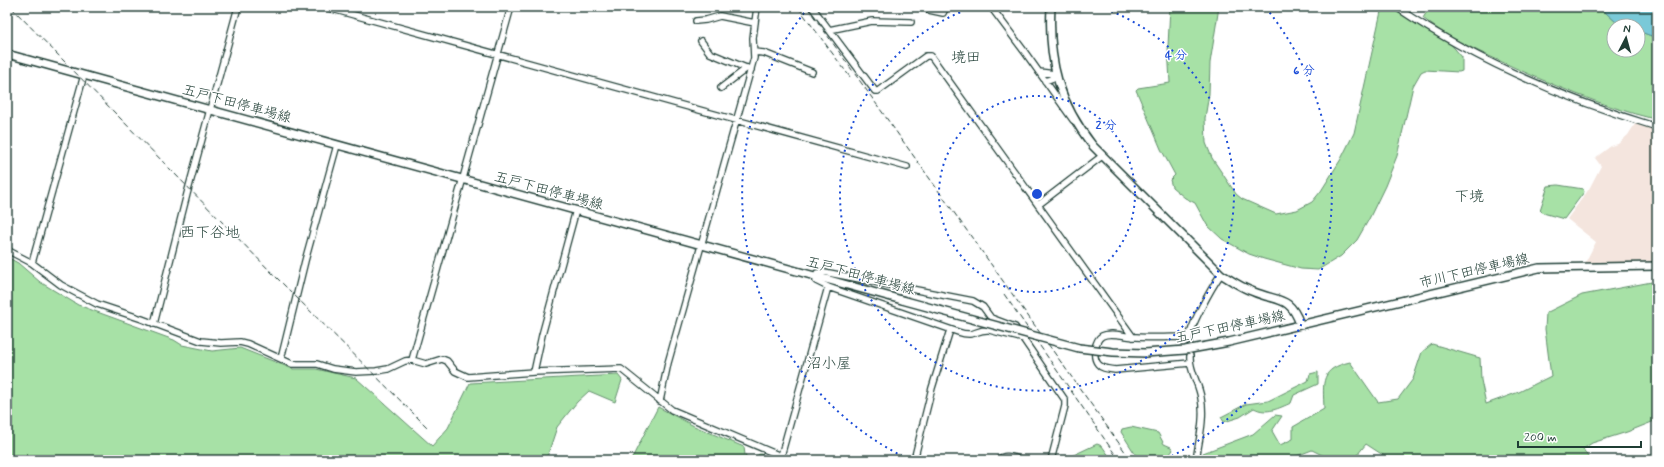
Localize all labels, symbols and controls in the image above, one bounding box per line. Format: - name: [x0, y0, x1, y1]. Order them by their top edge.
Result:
- north arrow: [1606, 18, 1646, 58]
- text: N: [1623, 22, 1631, 36]
- district label: 境田: [951, 48, 981, 68]
- text: 4 分: [1165, 48, 1187, 64]
- text: 6 分: [1293, 63, 1315, 79]
- street label: 五戸下田停車場線: [180, 81, 293, 127]
- text: 2 分: [1095, 118, 1117, 134]
- street label: 五戸下田停車場線: [492, 168, 605, 214]
- centre of rings: [1030, 187, 1044, 201]
- district label: 下境: [1454, 187, 1484, 207]
- district label: 西下谷地: [180, 223, 240, 243]
- street label: 市川下田停車場線: [1418, 250, 1531, 292]
- street label: 五戸下田停車場線: [804, 253, 917, 299]
- street label: 五戸下田停車場線: [1174, 307, 1287, 347]
- district label: 沼小屋: [806, 354, 852, 374]
- scale bar: [1518, 423, 1641, 449]
- text: 200 m: [1524, 430, 1557, 446]

